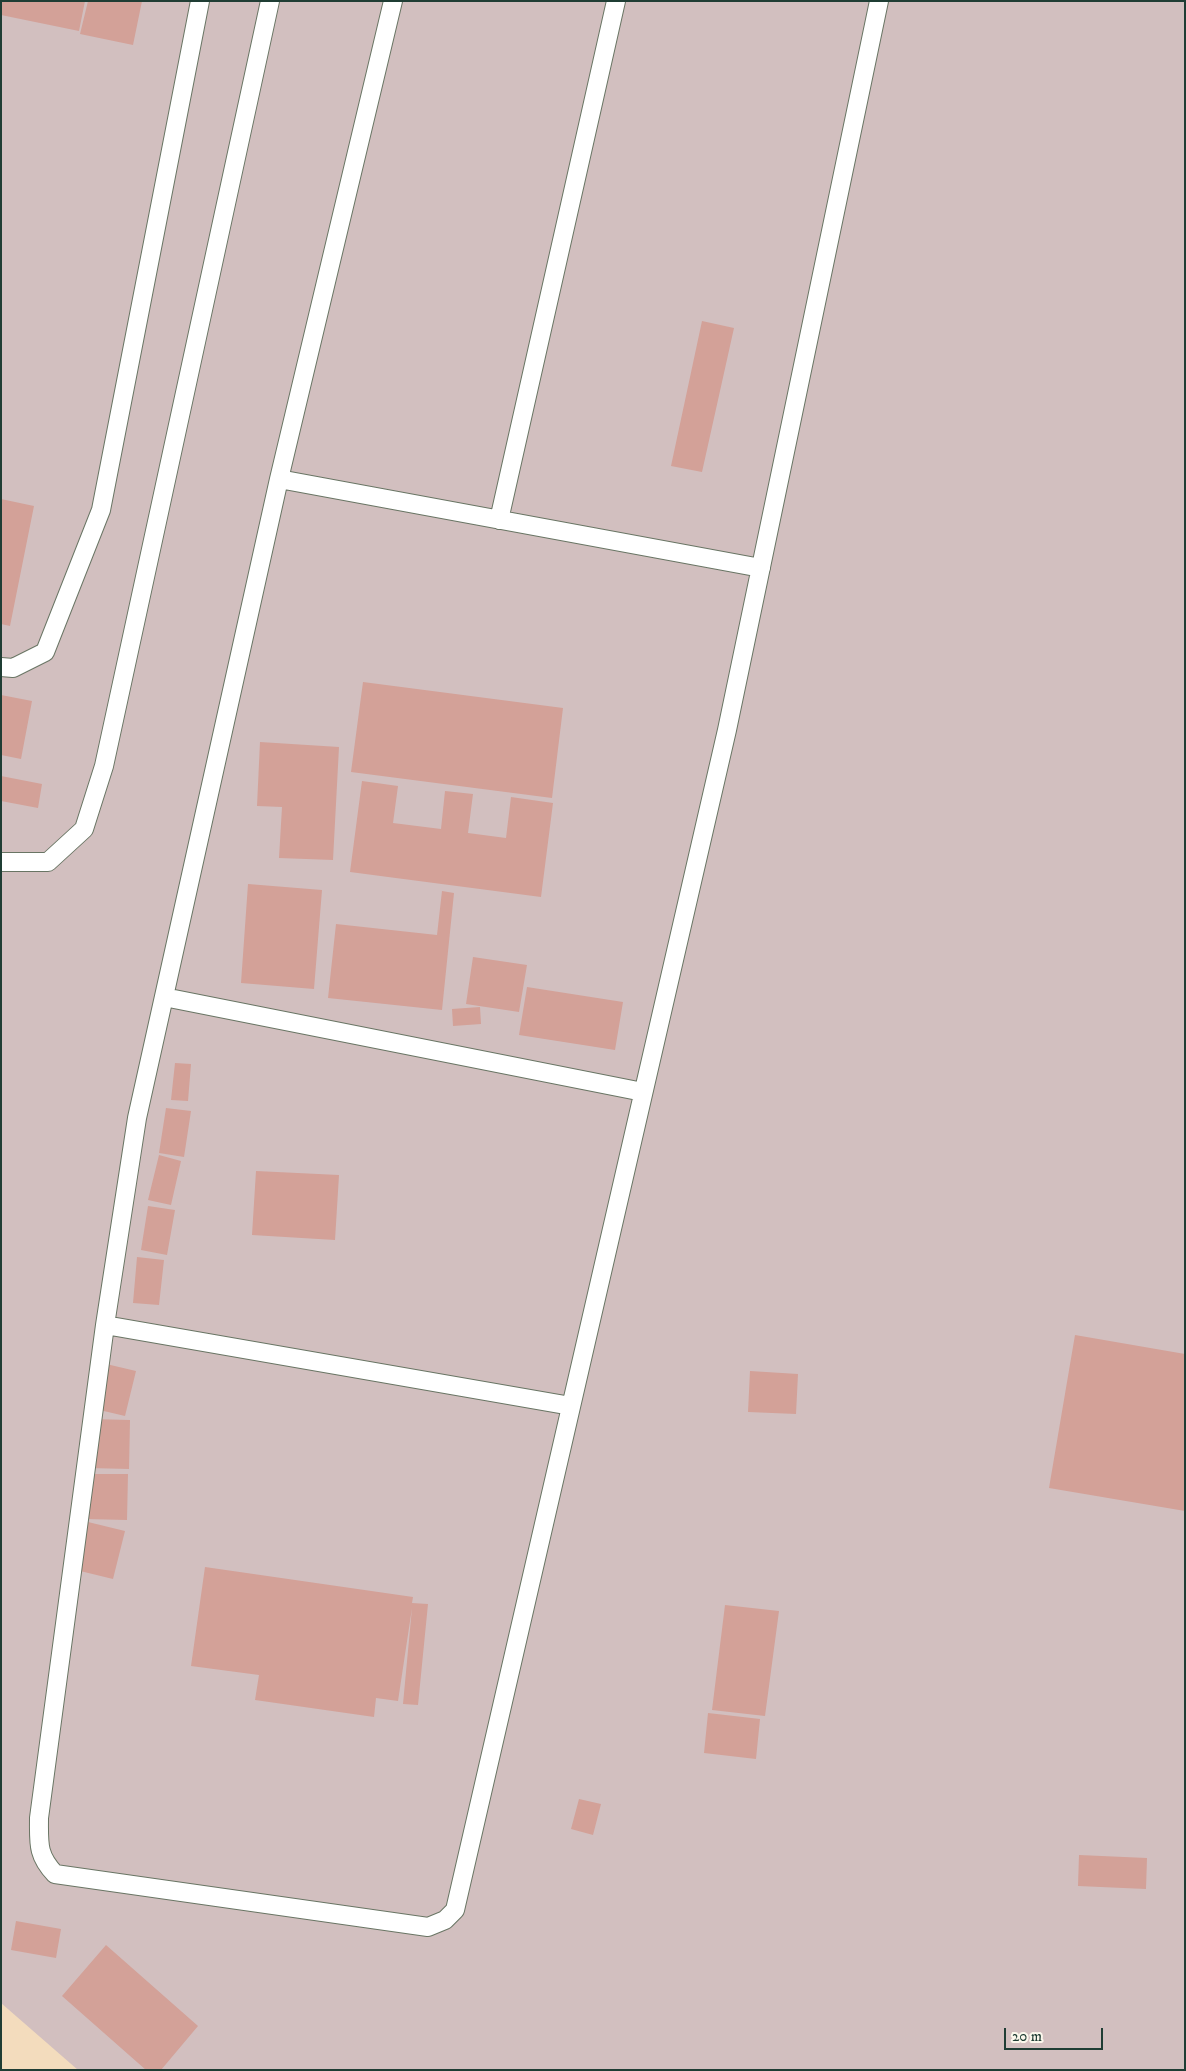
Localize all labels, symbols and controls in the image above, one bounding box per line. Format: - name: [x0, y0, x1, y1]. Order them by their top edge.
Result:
- scale bar: [1006, 2018, 1105, 2050]
- text: 20 m: [1012, 2027, 1042, 2046]

